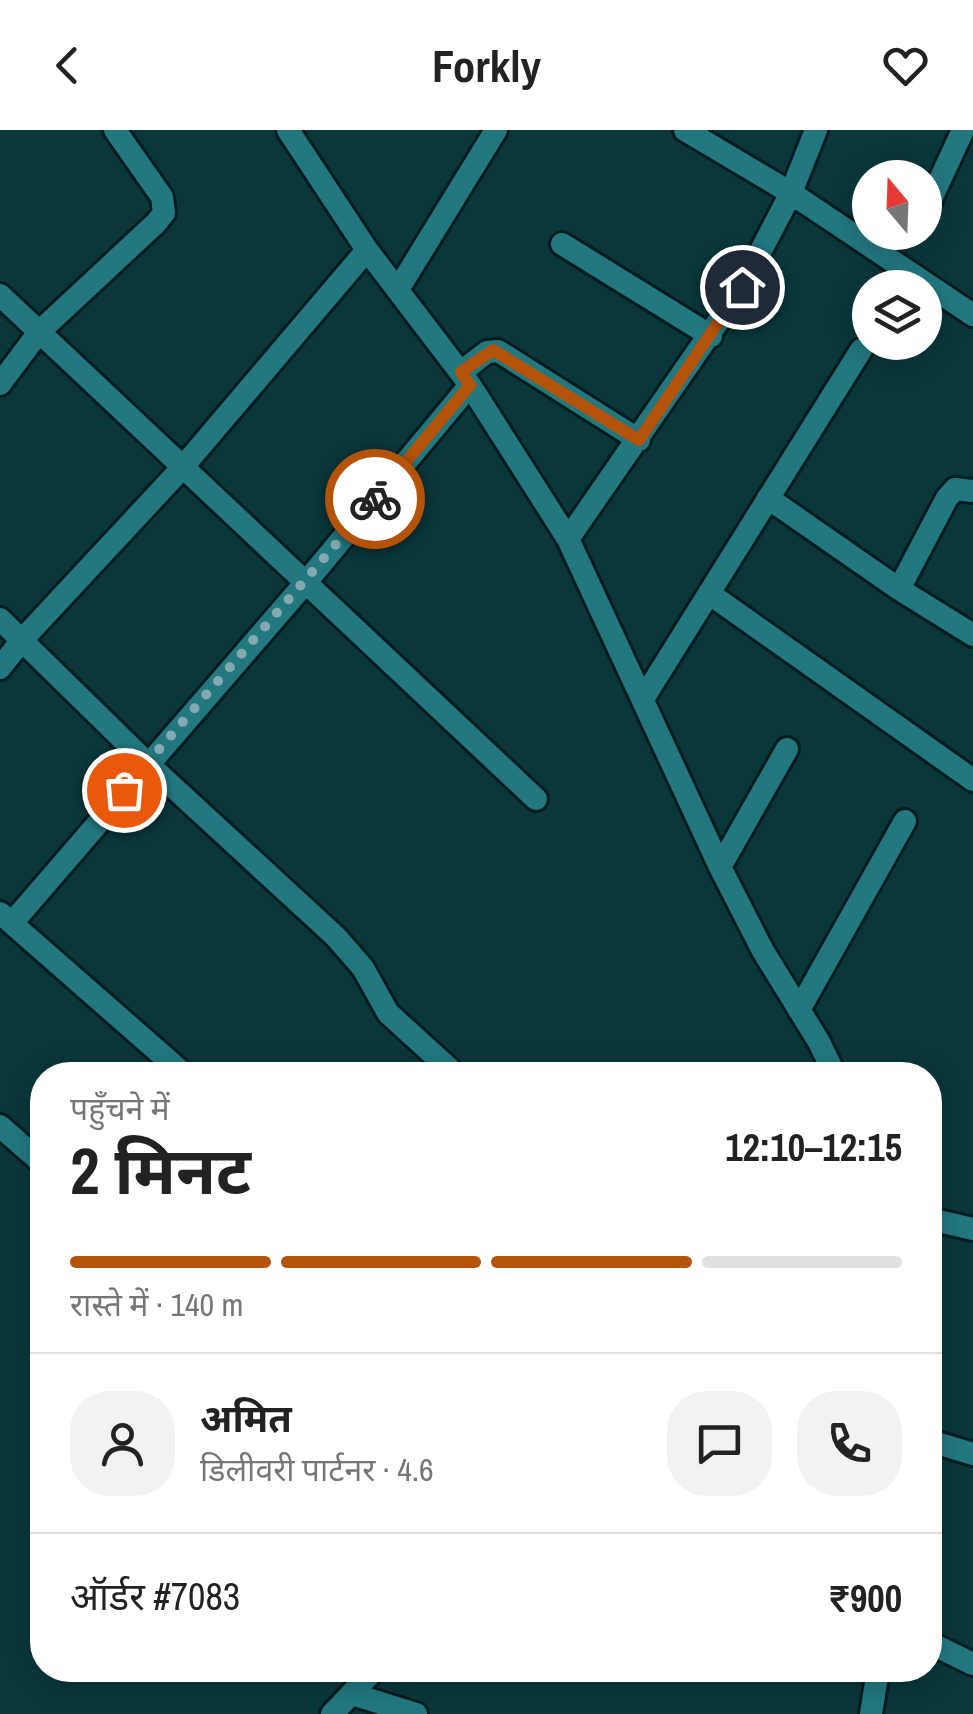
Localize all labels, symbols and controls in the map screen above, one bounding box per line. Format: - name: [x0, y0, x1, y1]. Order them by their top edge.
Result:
- text: Forkly: [432, 35, 541, 96]
- icon: back: [40, 38, 95, 93]
- icon: heart: [878, 38, 933, 93]
- north arrow: [852, 160, 942, 250]
- map controls: [852, 160, 942, 360]
- pin: [700, 245, 785, 330]
- icon: home: [715, 260, 770, 315]
- button: layers: [852, 270, 942, 360]
- courier: [325, 449, 425, 549]
- icon: bike: [348, 472, 403, 527]
- pin: [82, 748, 167, 833]
- icon: bag: [97, 763, 152, 818]
- text: पहुँचने में: [70, 1087, 170, 1130]
- text: 12:10–12:15: [725, 1122, 902, 1173]
- text: 2 मिनट: [70, 1127, 251, 1214]
- text: रास्ते में · 140 m: [70, 1283, 243, 1326]
- button: person: [70, 1391, 175, 1496]
- button: chat: [667, 1391, 772, 1496]
- button: phone: [797, 1391, 902, 1496]
- text: अमित: [200, 1393, 292, 1444]
- text: डिलीवरी पार्टनर · 4.6: [200, 1448, 434, 1491]
- text: ऑर्डर #7083: [70, 1571, 240, 1622]
- text: ₹900: [828, 1573, 902, 1624]

